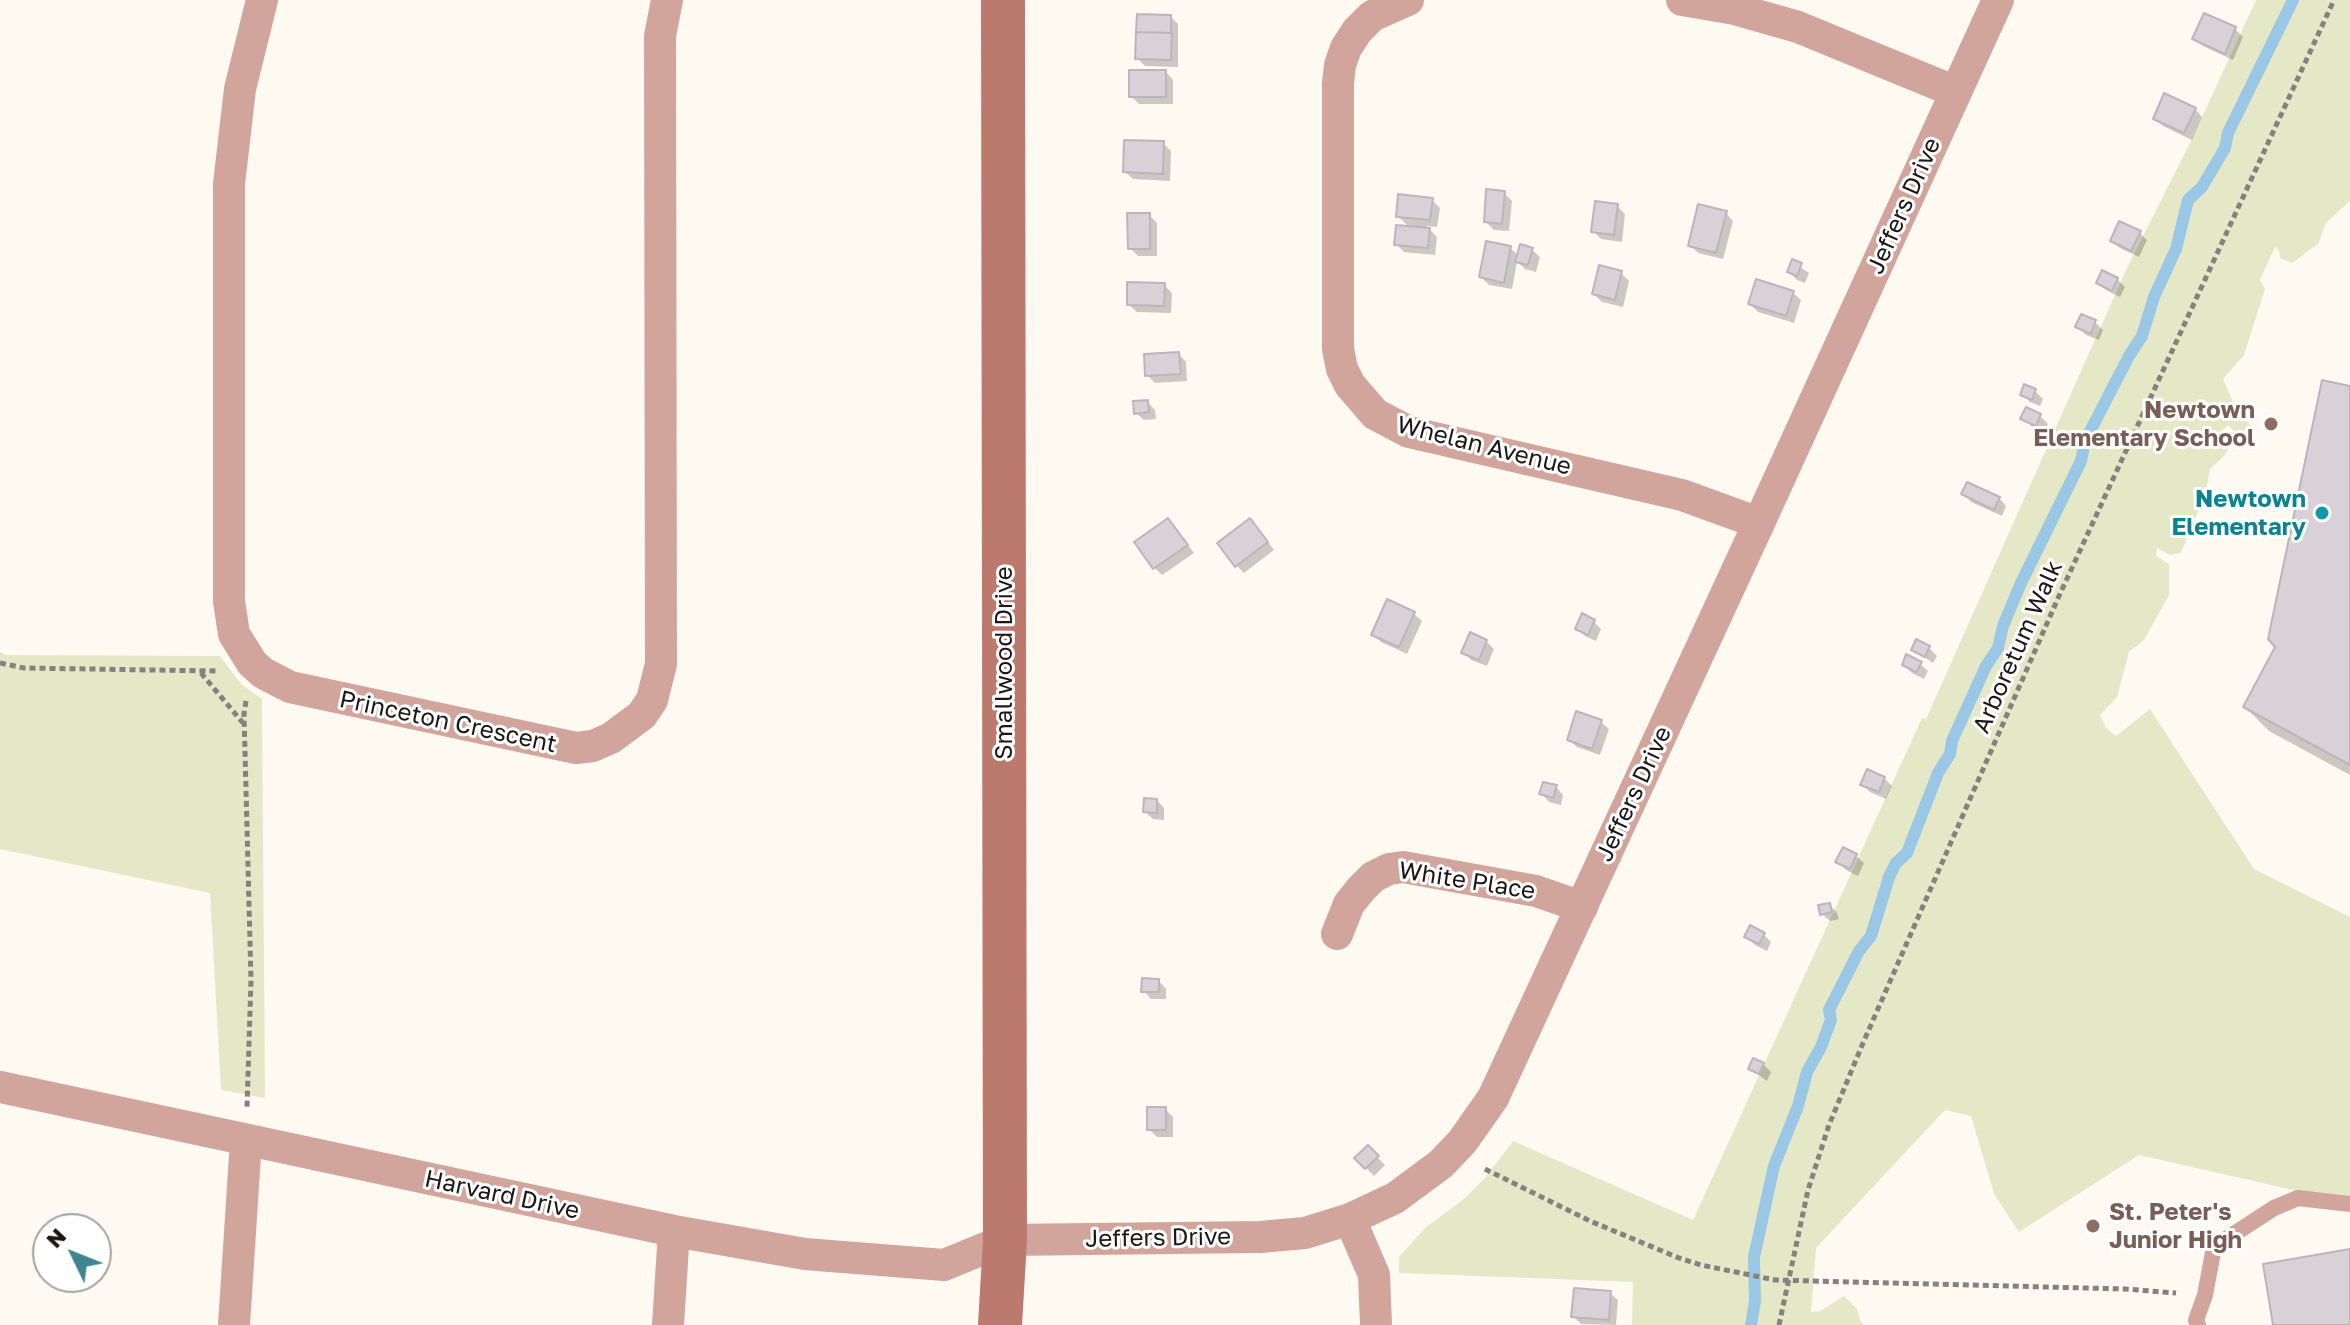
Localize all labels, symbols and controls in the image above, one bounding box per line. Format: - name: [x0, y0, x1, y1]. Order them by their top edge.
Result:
- street label: Jeffers Drive: [1861, 133, 1947, 279]
- place label: Newtown Elementary School: [2033, 396, 2255, 452]
- street label: Whelan Avenue: [1394, 410, 1574, 482]
- marker: Newtown Elementary School: [2262, 415, 2280, 433]
- place label: Newtown Elementary: [2171, 485, 2306, 541]
- marker: Newtown Elementary: [2313, 504, 2331, 522]
- street label: Arboretum Walk: [1967, 556, 2069, 738]
- street label: Smallwood Drive: [990, 566, 1018, 760]
- street label: Princeton Crescent: [337, 685, 559, 759]
- street label: Jeffers Drive: [1590, 722, 1678, 866]
- street label: White Place: [1397, 856, 1537, 906]
- street label: Harvard Drive: [422, 1165, 582, 1225]
- place label: St. Peter's Junior High: [2109, 1198, 2242, 1254]
- north arrow: [32, 1213, 112, 1293]
- marker: St. Peter's Junior High: [2084, 1217, 2102, 1235]
- text: N: [40, 1222, 71, 1253]
- street label: Jeffers Drive: [1085, 1222, 1231, 1254]

